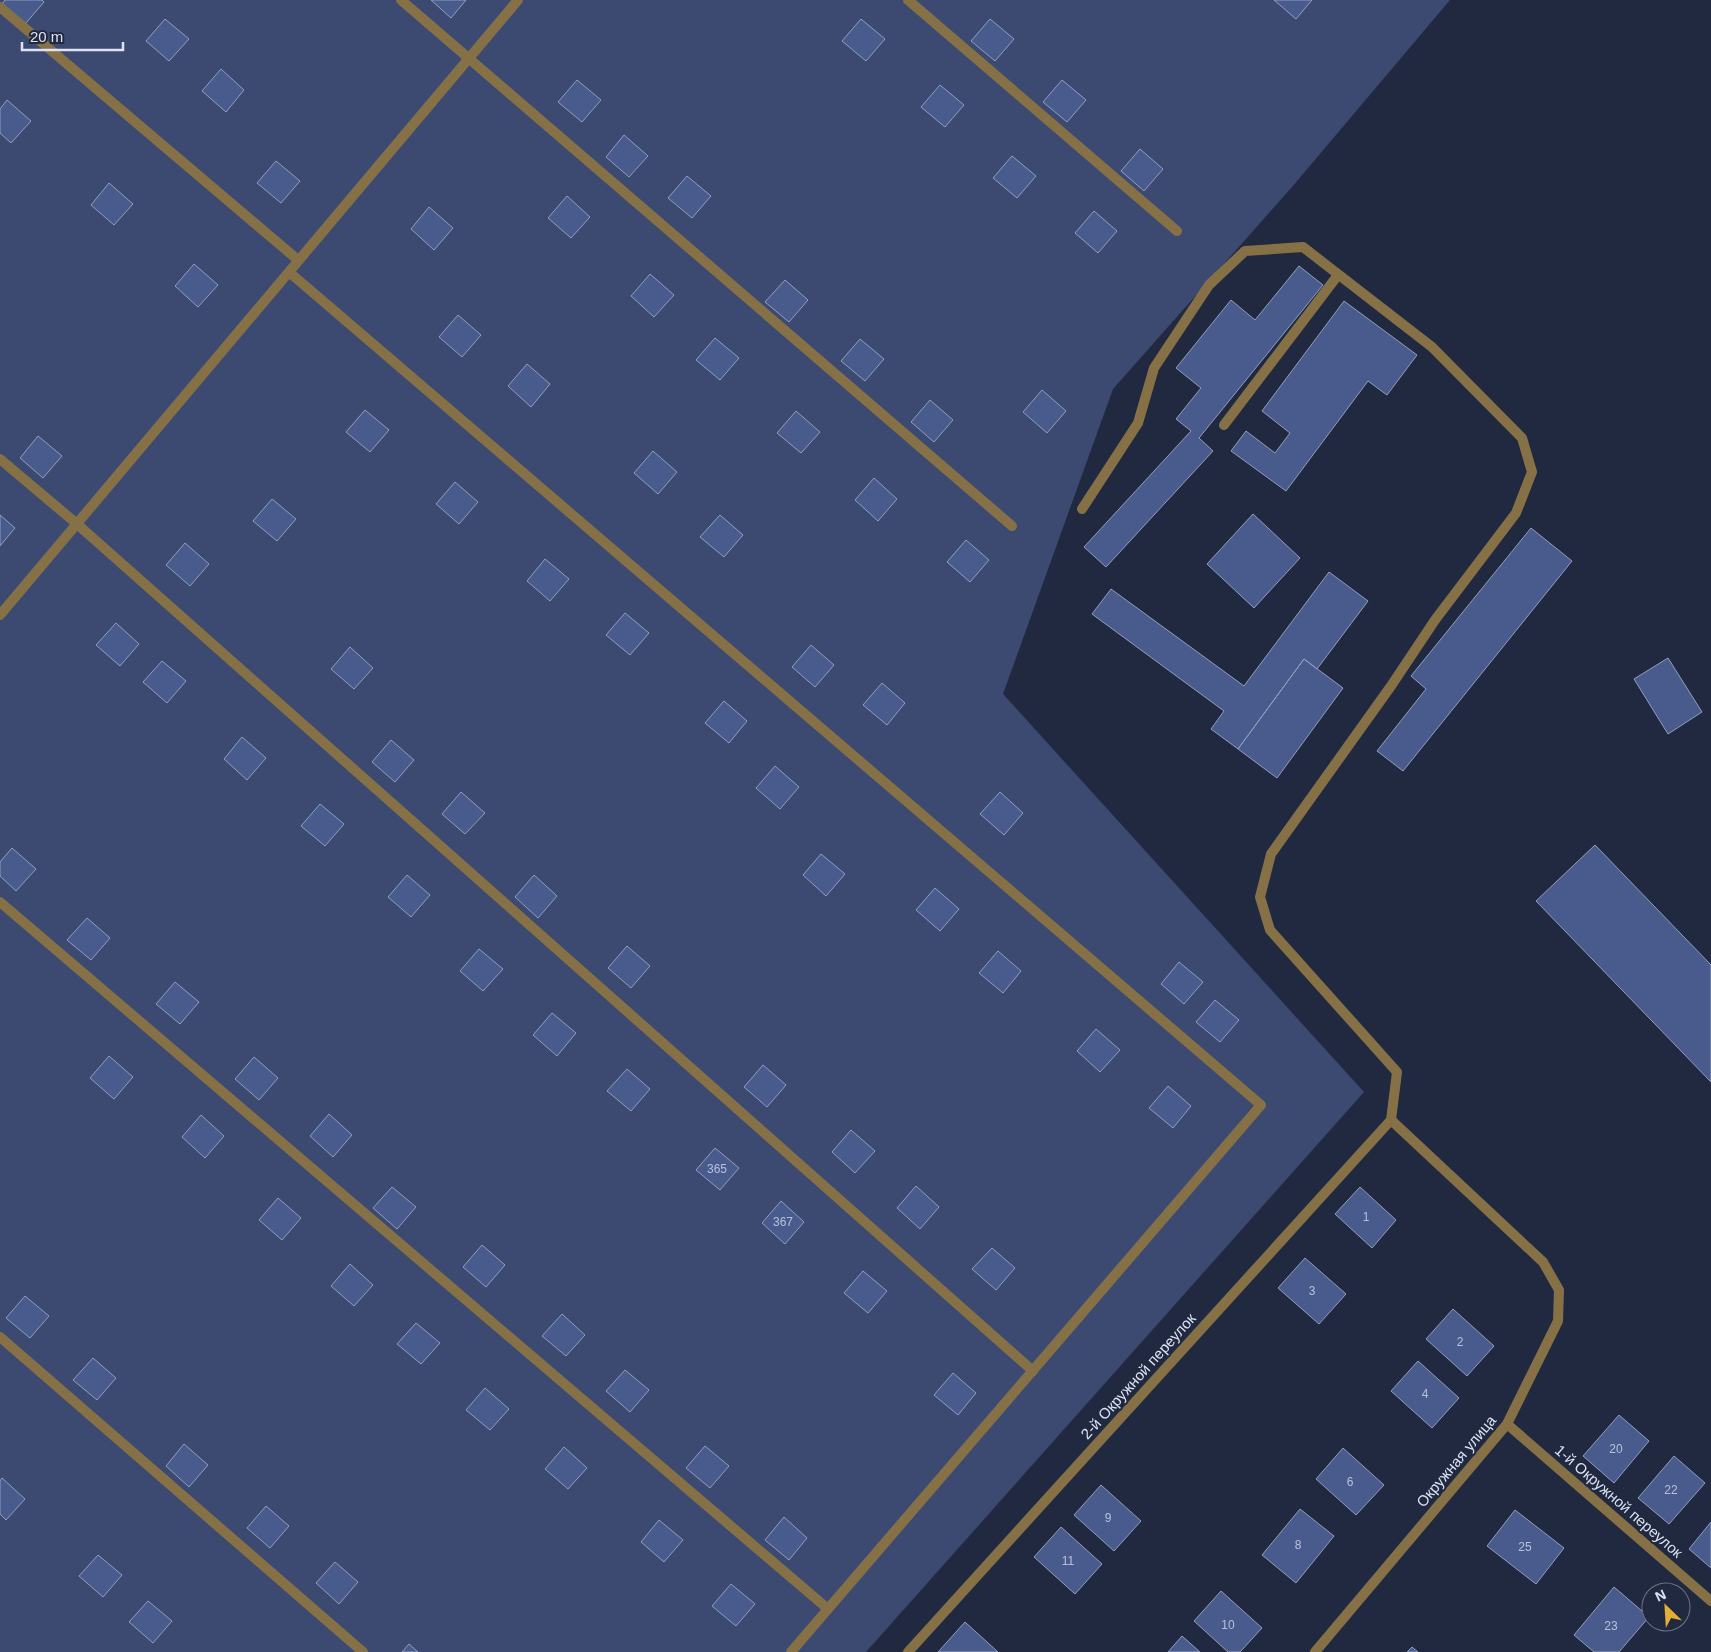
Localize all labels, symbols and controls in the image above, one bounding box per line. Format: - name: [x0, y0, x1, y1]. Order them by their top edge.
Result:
- scale bar: [22, 20, 124, 52]
- text: 20 m: [30, 28, 63, 45]
- house number: 365: [707, 1162, 727, 1176]
- house number: 1: [1363, 1210, 1370, 1224]
- house number: 367: [773, 1215, 793, 1229]
- house number: 3: [1309, 1284, 1316, 1298]
- street label: 2-й Окружной переулок: [1077, 1309, 1199, 1442]
- house number: 2: [1457, 1335, 1464, 1349]
- house number: 4: [1422, 1387, 1429, 1401]
- street label: Окружная улица: [1413, 1411, 1500, 1510]
- street label: 1-й Окружной переулок: [1552, 1441, 1686, 1561]
- house number: 20: [1609, 1442, 1623, 1456]
- house number: 6: [1347, 1475, 1354, 1489]
- house number: 22: [1664, 1483, 1678, 1497]
- house number: 9: [1105, 1511, 1112, 1525]
- house number: 8: [1295, 1538, 1302, 1552]
- house number: 25: [1518, 1540, 1532, 1554]
- house number: 11: [1062, 1554, 1075, 1568]
- north arrow: [1641, 1582, 1691, 1632]
- text: N: [1653, 1586, 1668, 1605]
- house number: 10: [1221, 1618, 1235, 1632]
- house number: 23: [1604, 1619, 1618, 1633]

